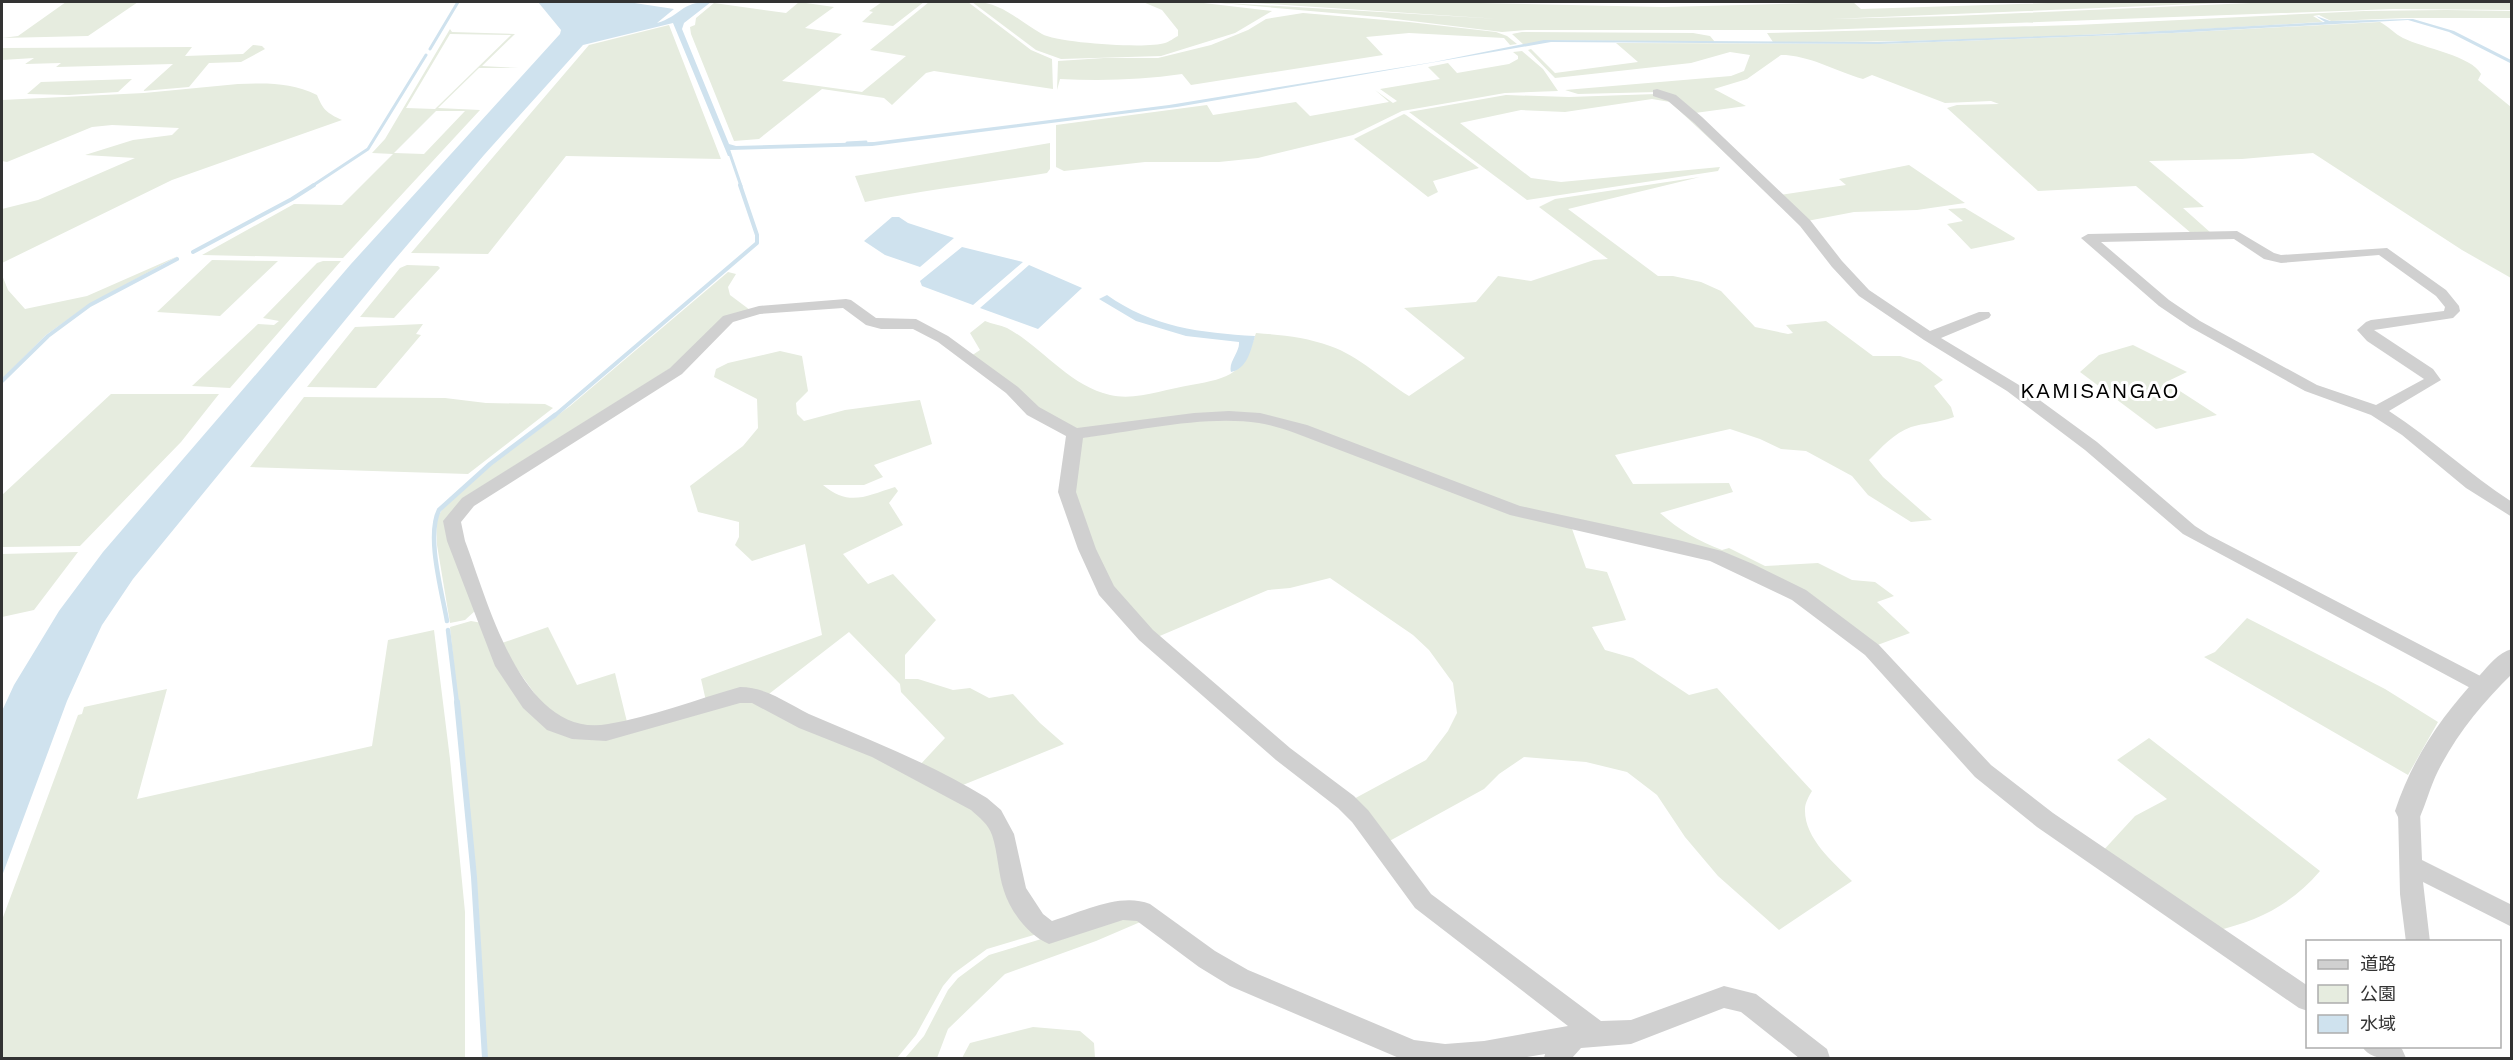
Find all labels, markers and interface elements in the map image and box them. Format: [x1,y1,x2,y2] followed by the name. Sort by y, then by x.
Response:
[2020,378,2180,403] district label: KAMISANGAO
[2306,940,2501,1048] legend
[2360,953,2396,974] text: 道路
[2360,983,2396,1004] text: 公園
[2360,1013,2396,1034] text: 水域

